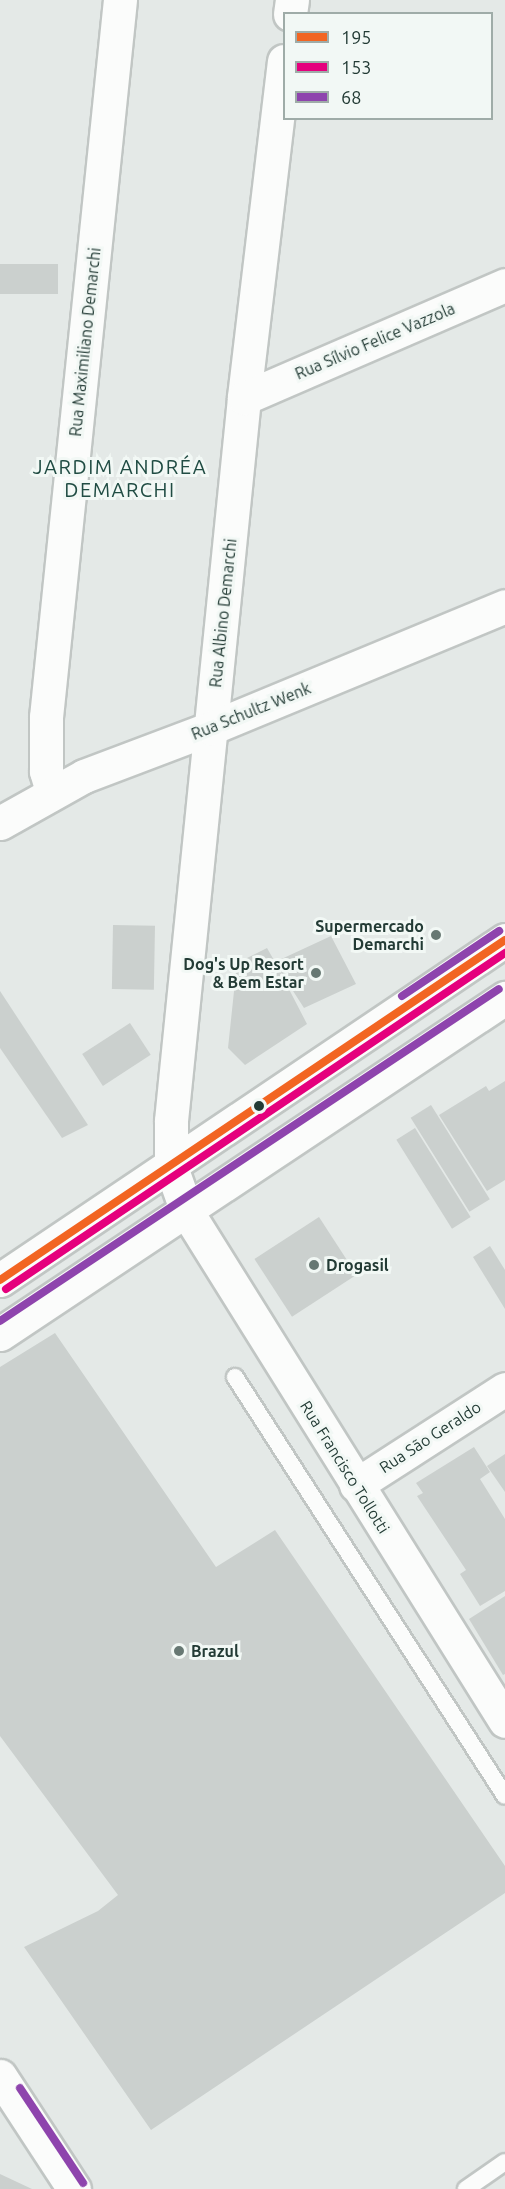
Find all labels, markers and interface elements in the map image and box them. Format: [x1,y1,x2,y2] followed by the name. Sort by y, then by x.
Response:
[283,12,493,120] legend
[341,27,371,47] text: 195
[341,57,371,77] text: 153
[341,87,361,107] text: 68
[66,247,104,437] street label: Rua Maximiliano Demarchi
[292,299,458,383] street label: Rua Sílvio Felice Vazzola
[33,455,207,502] district label: JARDIM ANDRÉA DEMARCHI
[206,538,240,688] street label: Rua Albino Demarchi
[188,678,314,744] street label: Rua Schultz Wenk
[315,916,424,954] place label: Supermercado Demarchi
[429,928,443,942] marker: Supermercado Demarchi
[183,954,304,992] place label: Dog's Up Resort & Bem Estar
[309,966,323,980] marker: Dog's Up Resort & Bem Estar
[253,1100,265,1112] unlabelled marker
[326,1255,389,1275] place label: Drogasil
[307,1258,321,1272] marker: Drogasil
[296,1397,394,1537] street label: Rua Francisco Tollotti
[376,1397,484,1477] street label: Rua São Geraldo
[191,1641,239,1661] place label: Brazul
[172,1644,186,1658] marker: Brazul

